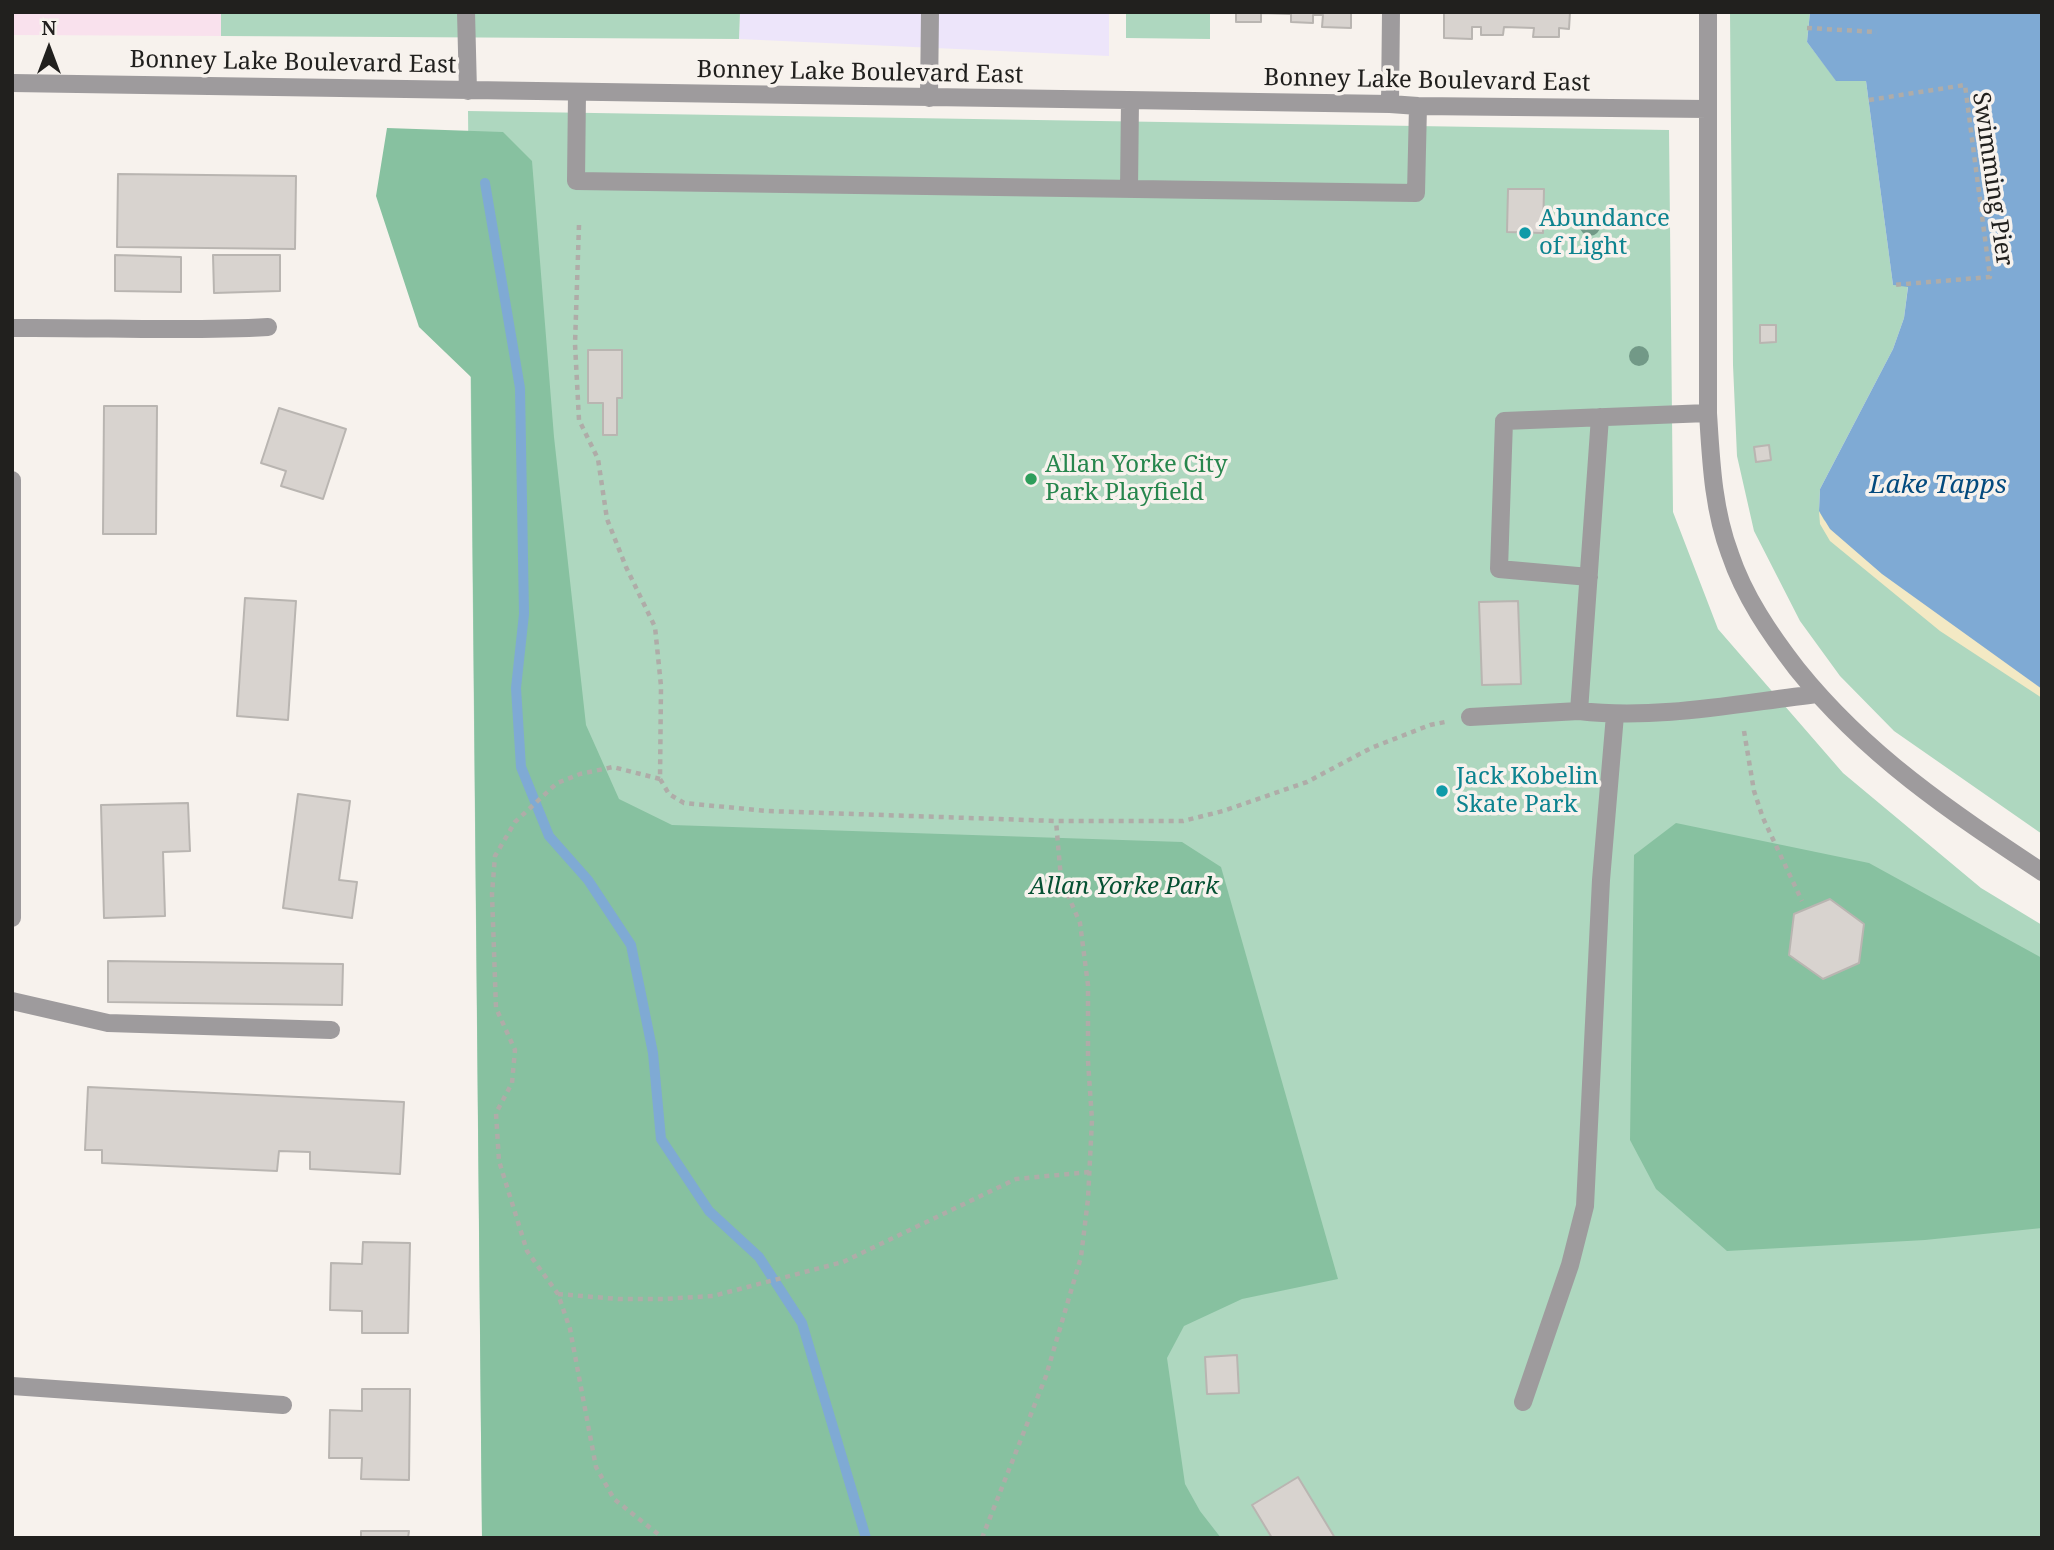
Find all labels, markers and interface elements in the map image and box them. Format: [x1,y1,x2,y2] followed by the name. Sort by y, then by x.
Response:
[14,14,84,84] north arrow
[42,15,56,41] text: N
[129,46,457,80] street label: Bonney Lake Boulevard East
[696,56,1024,90] street label: Bonney Lake Boulevard East
[1263,64,1591,98] street label: Bonney Lake Boulevard East
[1966,90,2018,268] street label: Swimming Pier
[1539,205,1670,261] place label: Abundance of Light
[1517,225,1533,241] marker: Abundance of Light
[1045,451,1228,507] place label: Allan Yorke City Park Playfield
[1869,470,2007,502] water label: Lake Tapps
[1023,471,1039,487] marker: Allan Yorke City Park Playfield
[1456,763,1599,819] place label: Jack Kobelin Skate Park
[1434,783,1450,799] marker: Jack Kobelin Skate Park
[1029,873,1219,901] park label: Allan Yorke Park

